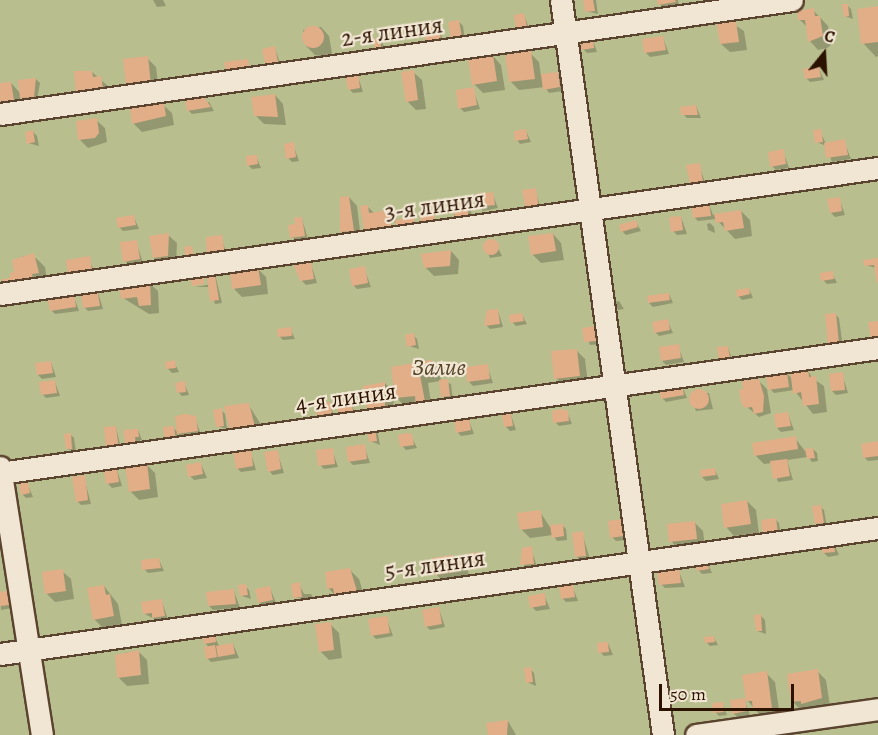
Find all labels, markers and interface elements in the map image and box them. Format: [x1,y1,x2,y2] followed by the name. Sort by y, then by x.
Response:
[339,11,445,53] street label: 2-я линия
[794,24,854,84] north arrow
[821,25,838,49] text: С
[383,185,487,227] street label: 3-я линия
[412,354,466,382] park label: Залив
[294,377,398,419] street label: 4-я линия
[383,544,487,586] street label: 5-я линия
[662,672,797,710] scale bar
[670,682,706,706] text: 50 m

